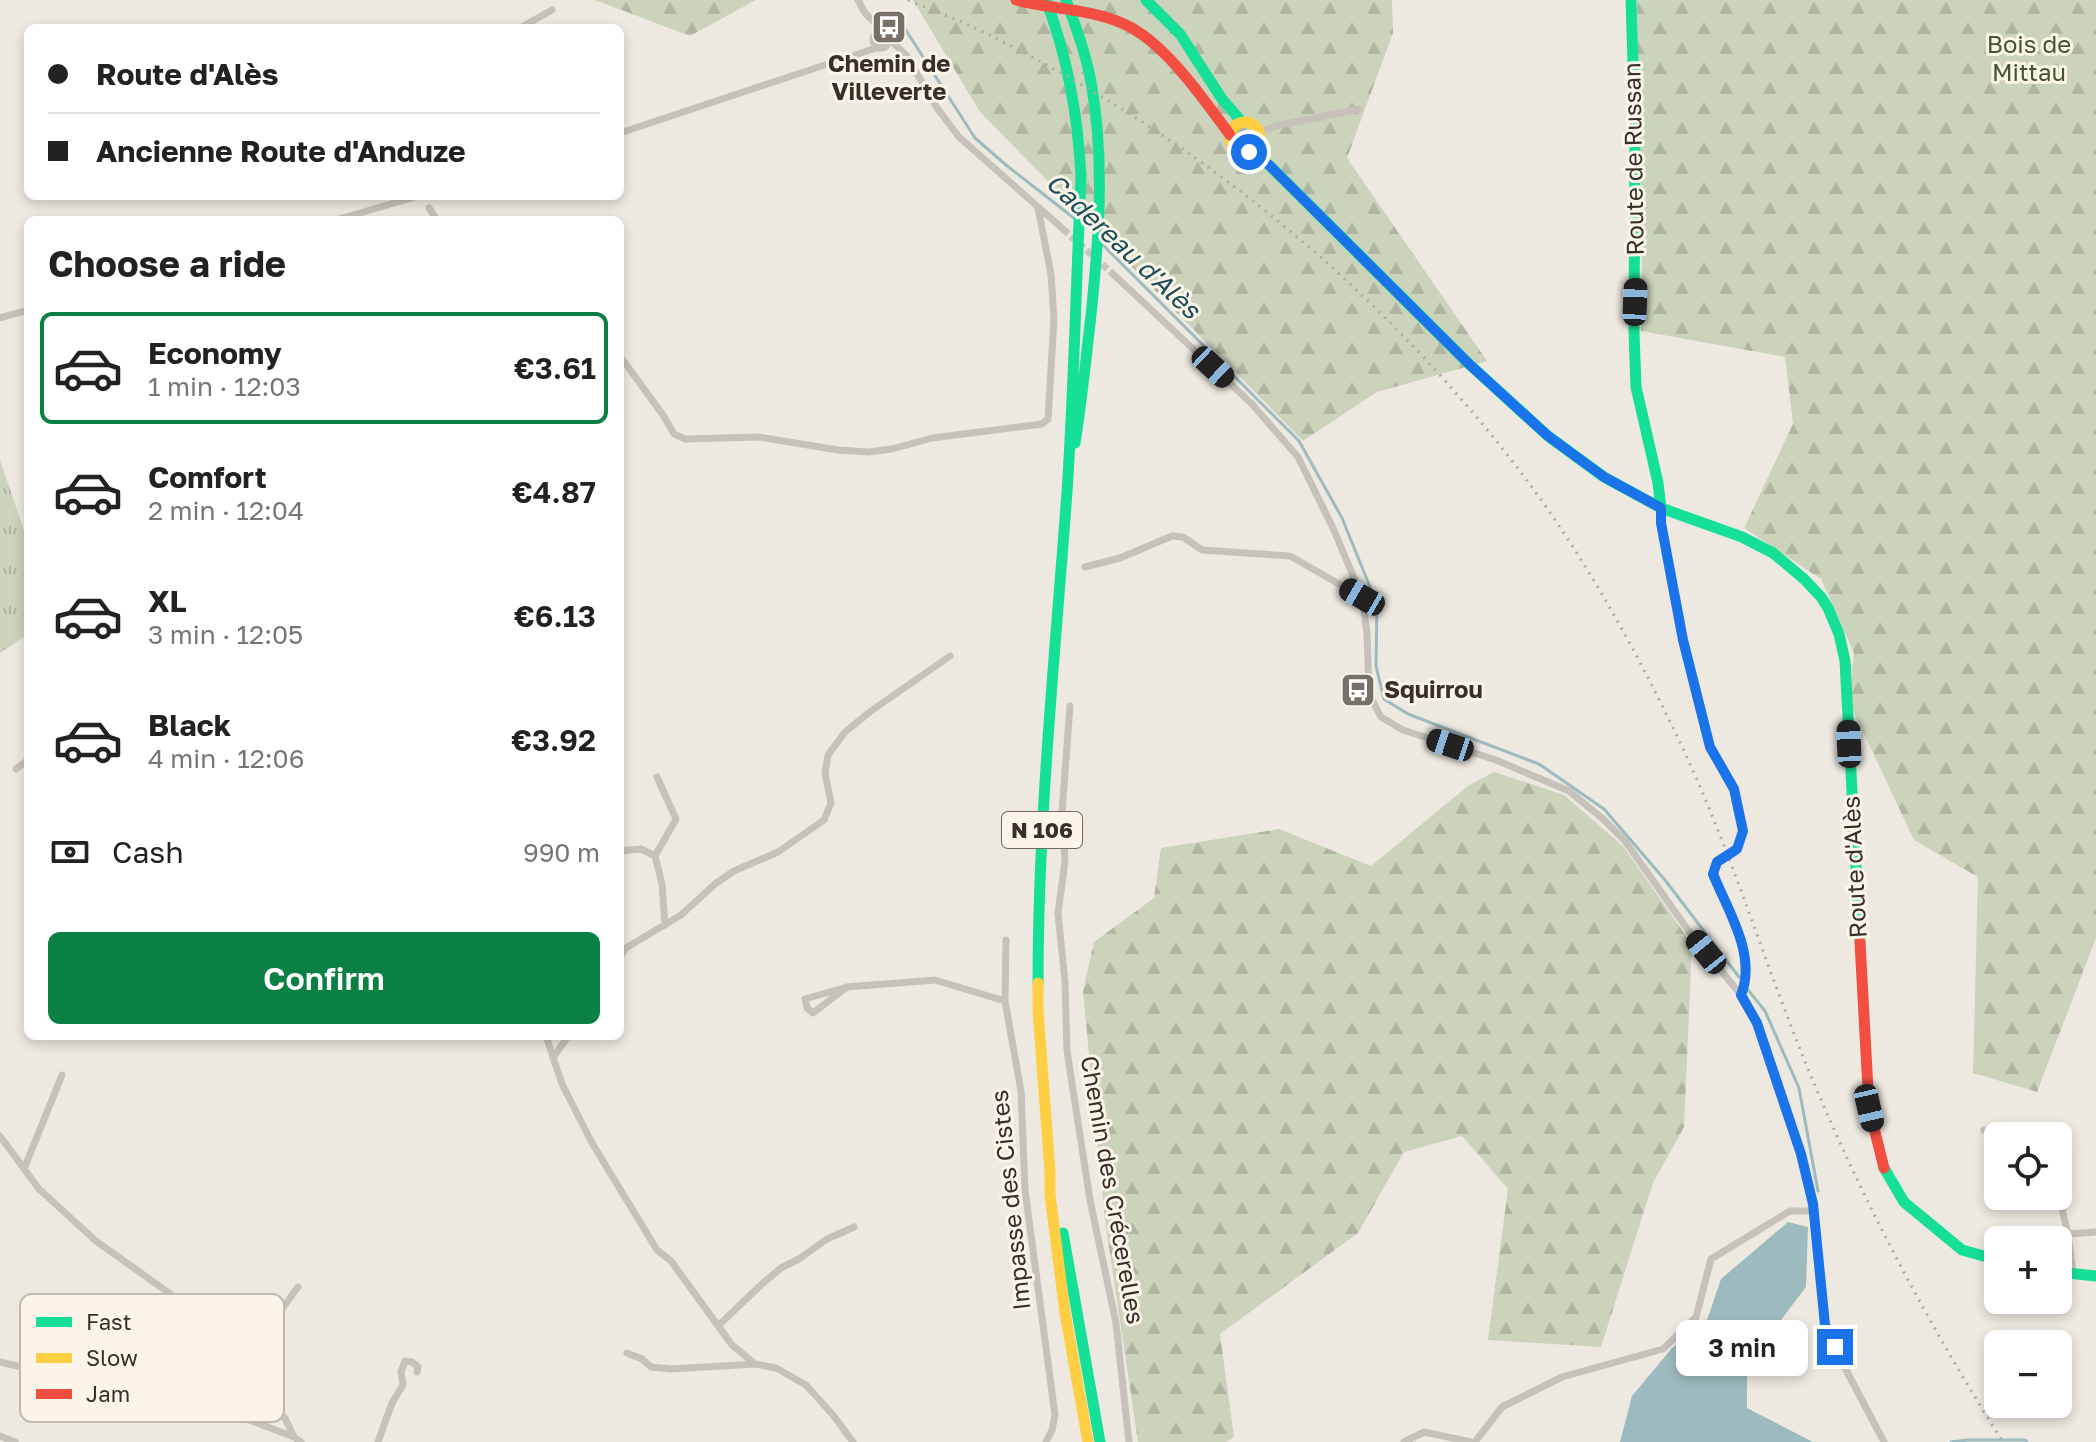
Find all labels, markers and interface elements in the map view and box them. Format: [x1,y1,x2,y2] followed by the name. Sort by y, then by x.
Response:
[870,8,908,46] bus stop icon: Chemin de Villeverte
[1987,29,2071,86] park label: Bois de Mittau
[828,48,950,105] place label: Chemin de Villeverte
[96,56,278,92] text: Route d'Alès
[1616,62,1649,256] street label: Route de Russan
[96,133,466,169] text: Ancienne Route d'Anduze
[1231,134,1267,170] route start
[1040,167,1207,326] water label: Cadereau d'Alès
[48,242,286,285] text: Choose a ride
[1622,278,1648,326] car
[52,332,124,404] icon: car
[148,335,282,371] text: Economy
[1187,342,1239,392] car
[514,350,596,386] text: €3.61
[148,371,301,402] text: 1 min · 12:03
[52,456,124,528] icon: car
[148,459,267,495] text: Comfort
[512,474,596,510] text: €4.87
[148,495,304,526] text: 2 min · 12:04
[1335,575,1389,619] car
[52,580,124,652] icon: car
[148,583,187,619] text: XL
[514,598,596,634] text: €6.13
[148,619,303,650] text: 3 min · 12:05
[1339,671,1377,709] bus stop icon: Squirrou
[1384,674,1483,703] place label: Squirrou
[52,704,124,776] icon: car
[148,707,231,743] text: Black
[1836,720,1862,768] car
[511,722,596,758] text: €3.92
[1423,726,1477,764] car
[148,743,304,774] text: 4 min · 12:06
[1835,795,1872,939] street label: Route d'Alès
[1002,812,1082,848] road number: N 106
[48,830,92,874] icon: cash
[112,834,184,870] text: Cash
[523,837,600,868] text: 990 m
[1682,926,1730,978] car
[48,932,600,1024] button: Confirm
[1076,1053,1151,1326] street label: Chemin des Crécerelles
[1852,1082,1886,1134] car
[984,1088,1036,1312] street label: Impasse des Cistes
[1984,1122,2072,1418] map controls
[1984,1122,2072,1210] button: locate
[1984,1226,2072,1314] button: +
[20,1294,284,1422] legend
[86,1308,132,1335] text: Fast
[1675,1319,1807,1375] callout: 3 min
[1817,1329,1853,1365] route end
[1984,1330,2072,1418] button: −
[1708,1332,1776,1363] text: 3 min
[86,1344,138,1371] text: Slow
[86,1380,130,1407] text: Jam

